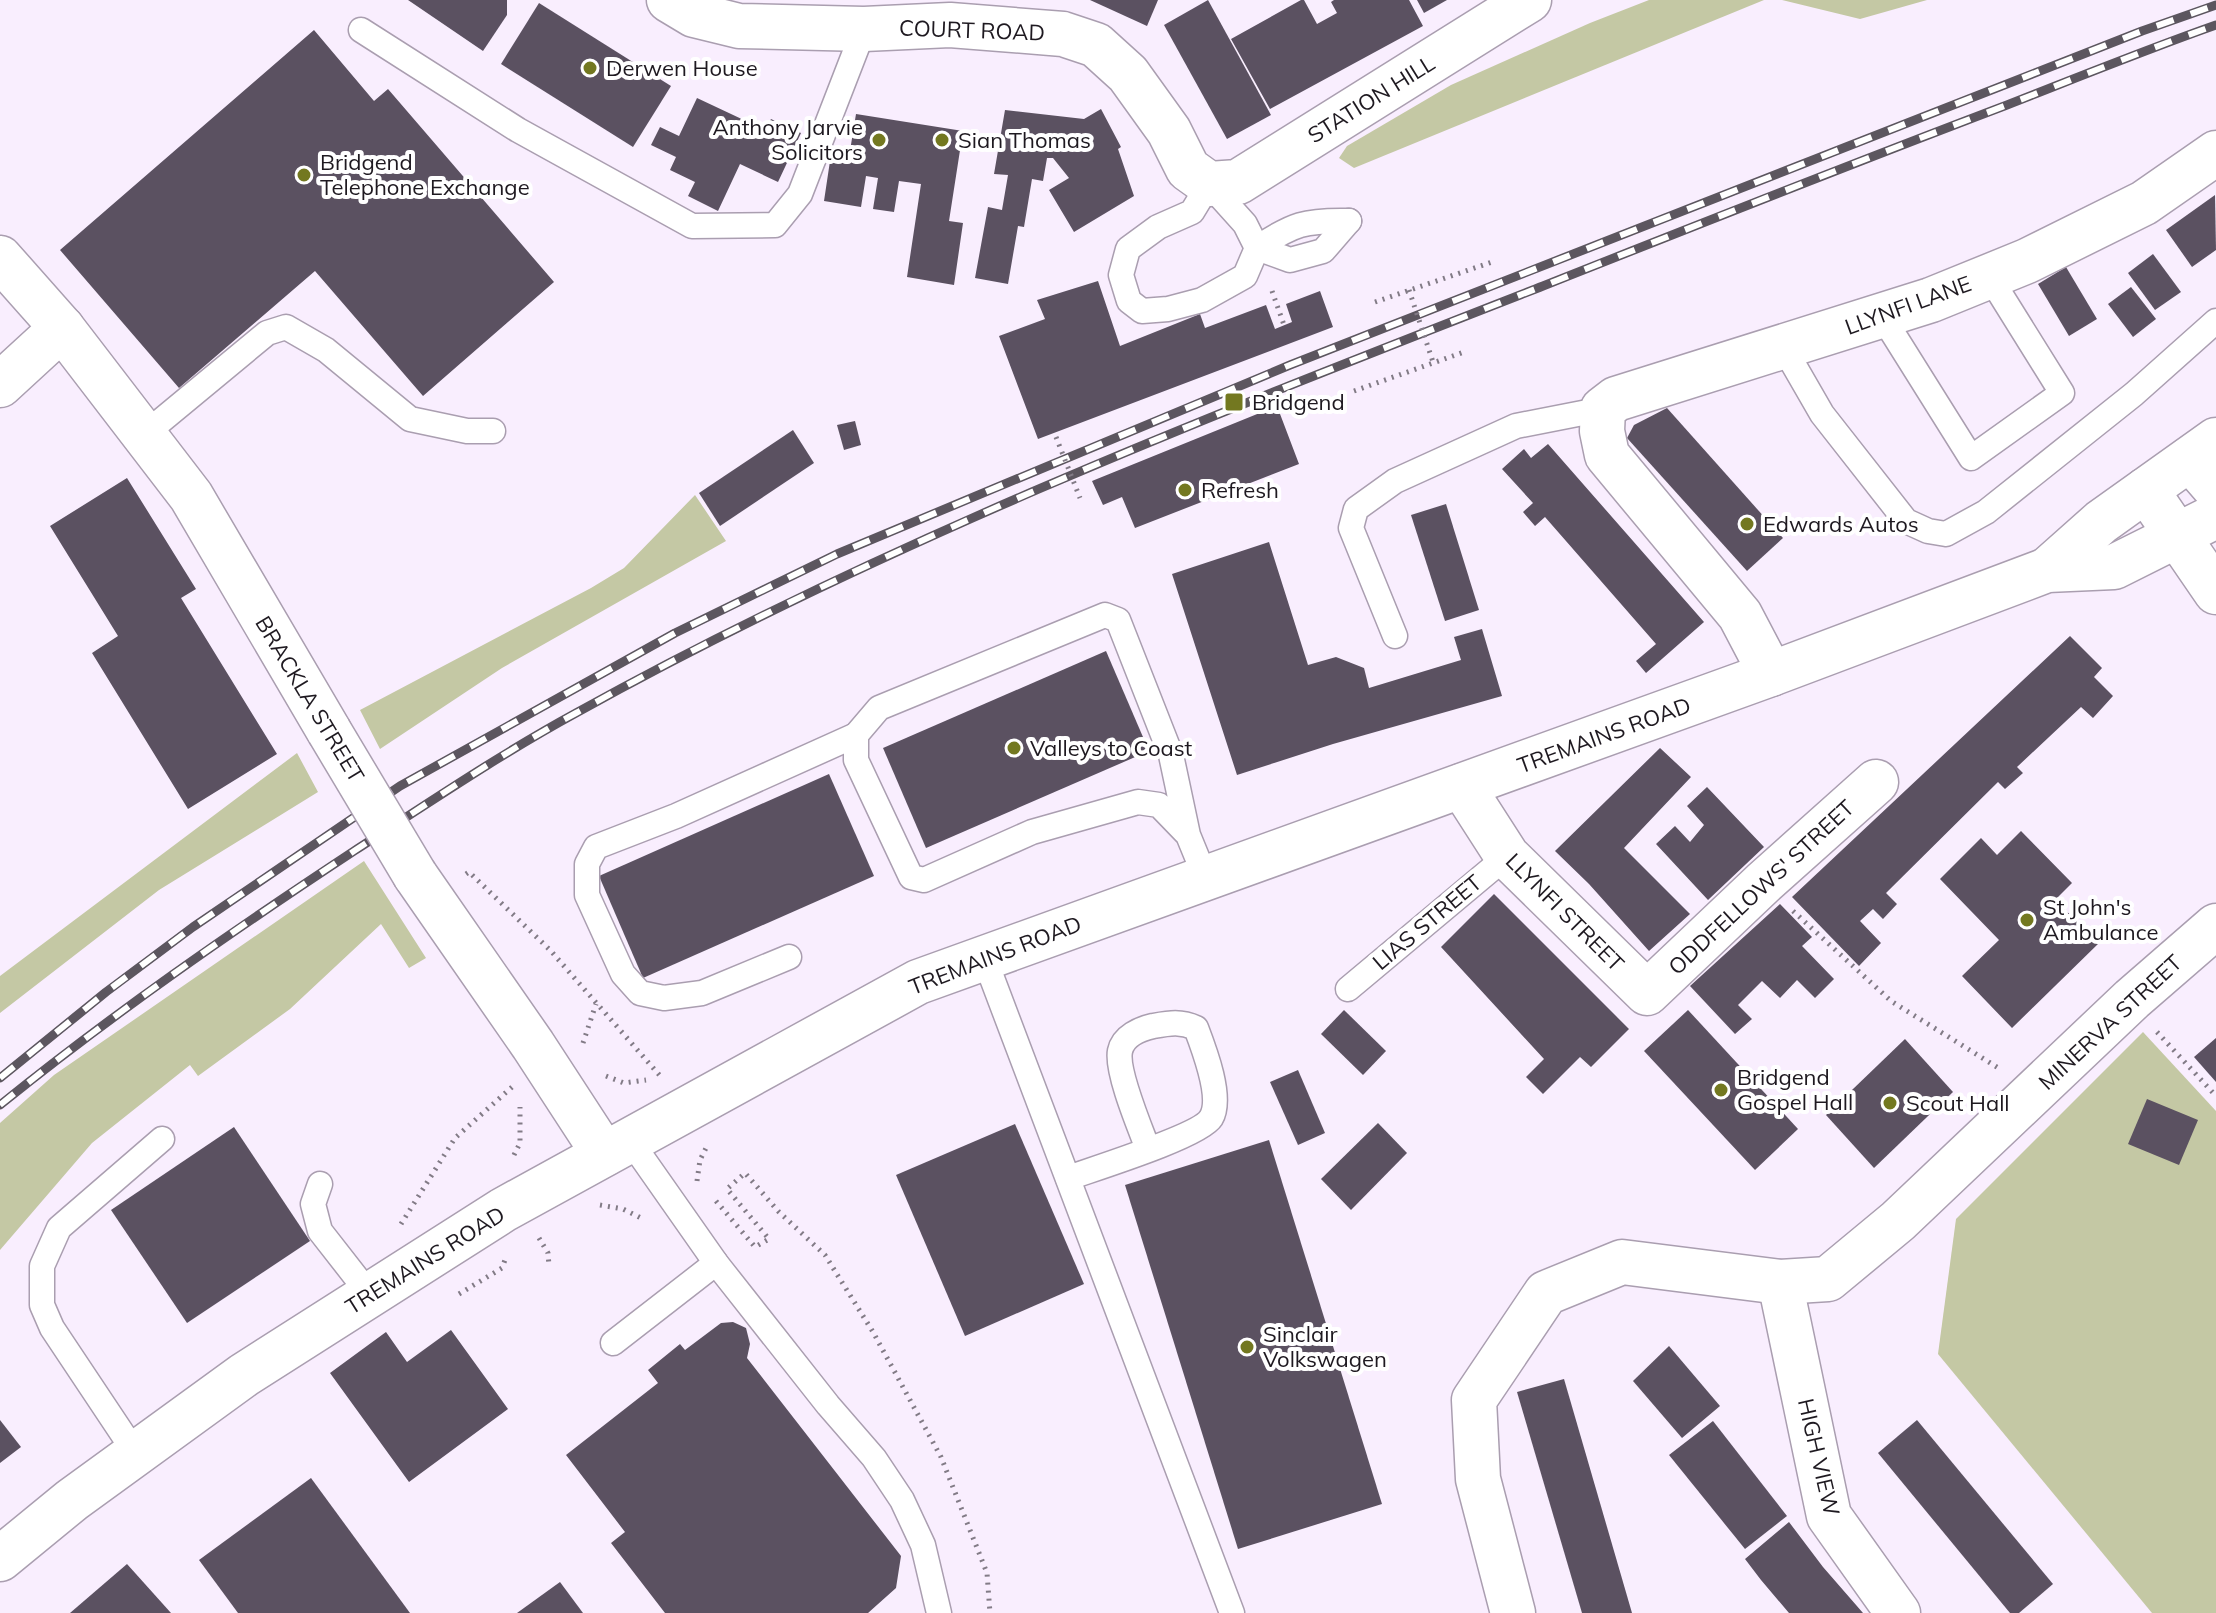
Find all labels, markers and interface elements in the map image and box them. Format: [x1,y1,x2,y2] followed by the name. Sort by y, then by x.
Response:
[899,13,1045,47] street label: COURT ROAD
[1302,49,1440,149] street label: STATION HILL
[606,54,758,82] place label: Derwen House
[581,59,599,77] marker: Derwen House
[713,113,863,166] place label: Anthony Jarvie Solicitors
[958,126,1091,154] place label: Sian Thomas
[870,131,888,149] marker: Anthony Jarvie Solicitors
[933,131,951,149] marker: Sian Thomas
[320,148,530,201] place label: Bridgend Telephone Exchange
[295,166,313,184] marker: Bridgend Telephone Exchange
[1841,269,1975,341] street label: LLYNFI LANE
[1252,388,1345,416] place label: Bridgend
[1223,391,1245,413] marker: Bridgend
[1201,476,1279,504] place label: Refresh
[1176,481,1194,499] marker: Refresh
[1763,510,1919,538] place label: Edwards Autos
[1738,515,1756,533] marker: Edwards Autos
[249,611,371,787] street label: BRACKLA STREET
[1513,691,1695,779] street label: TREMAINS ROAD
[1030,734,1192,762] place label: Valleys to Coast
[1005,739,1023,757] marker: Valleys to Coast
[1662,793,1860,981] street label: ODDFELLOWS' STREET
[1500,847,1630,977] street label: LLYNFI STREET
[1367,868,1487,976] street label: LIAS STREET
[2043,893,2158,946] place label: St John's Ambulance
[905,909,1085,1001] street label: TREMAINS ROAD
[2018,911,2036,929] marker: St John's Ambulance
[2033,948,2187,1096] street label: MINERVA STREET
[1737,1063,1853,1116] place label: Bridgend Gospel Hall
[1712,1081,1730,1099] marker: Bridgend Gospel Hall
[1906,1089,2010,1117] place label: Scout Hall
[1881,1094,1899,1112] marker: Scout Hall
[340,1200,510,1320] street label: TREMAINS ROAD
[1263,1320,1387,1373] place label: Sinclair Volkswagen
[1238,1338,1256,1356] marker: Sinclair Volkswagen
[1792,1396,1846,1518] street label: HIGH VIEW

